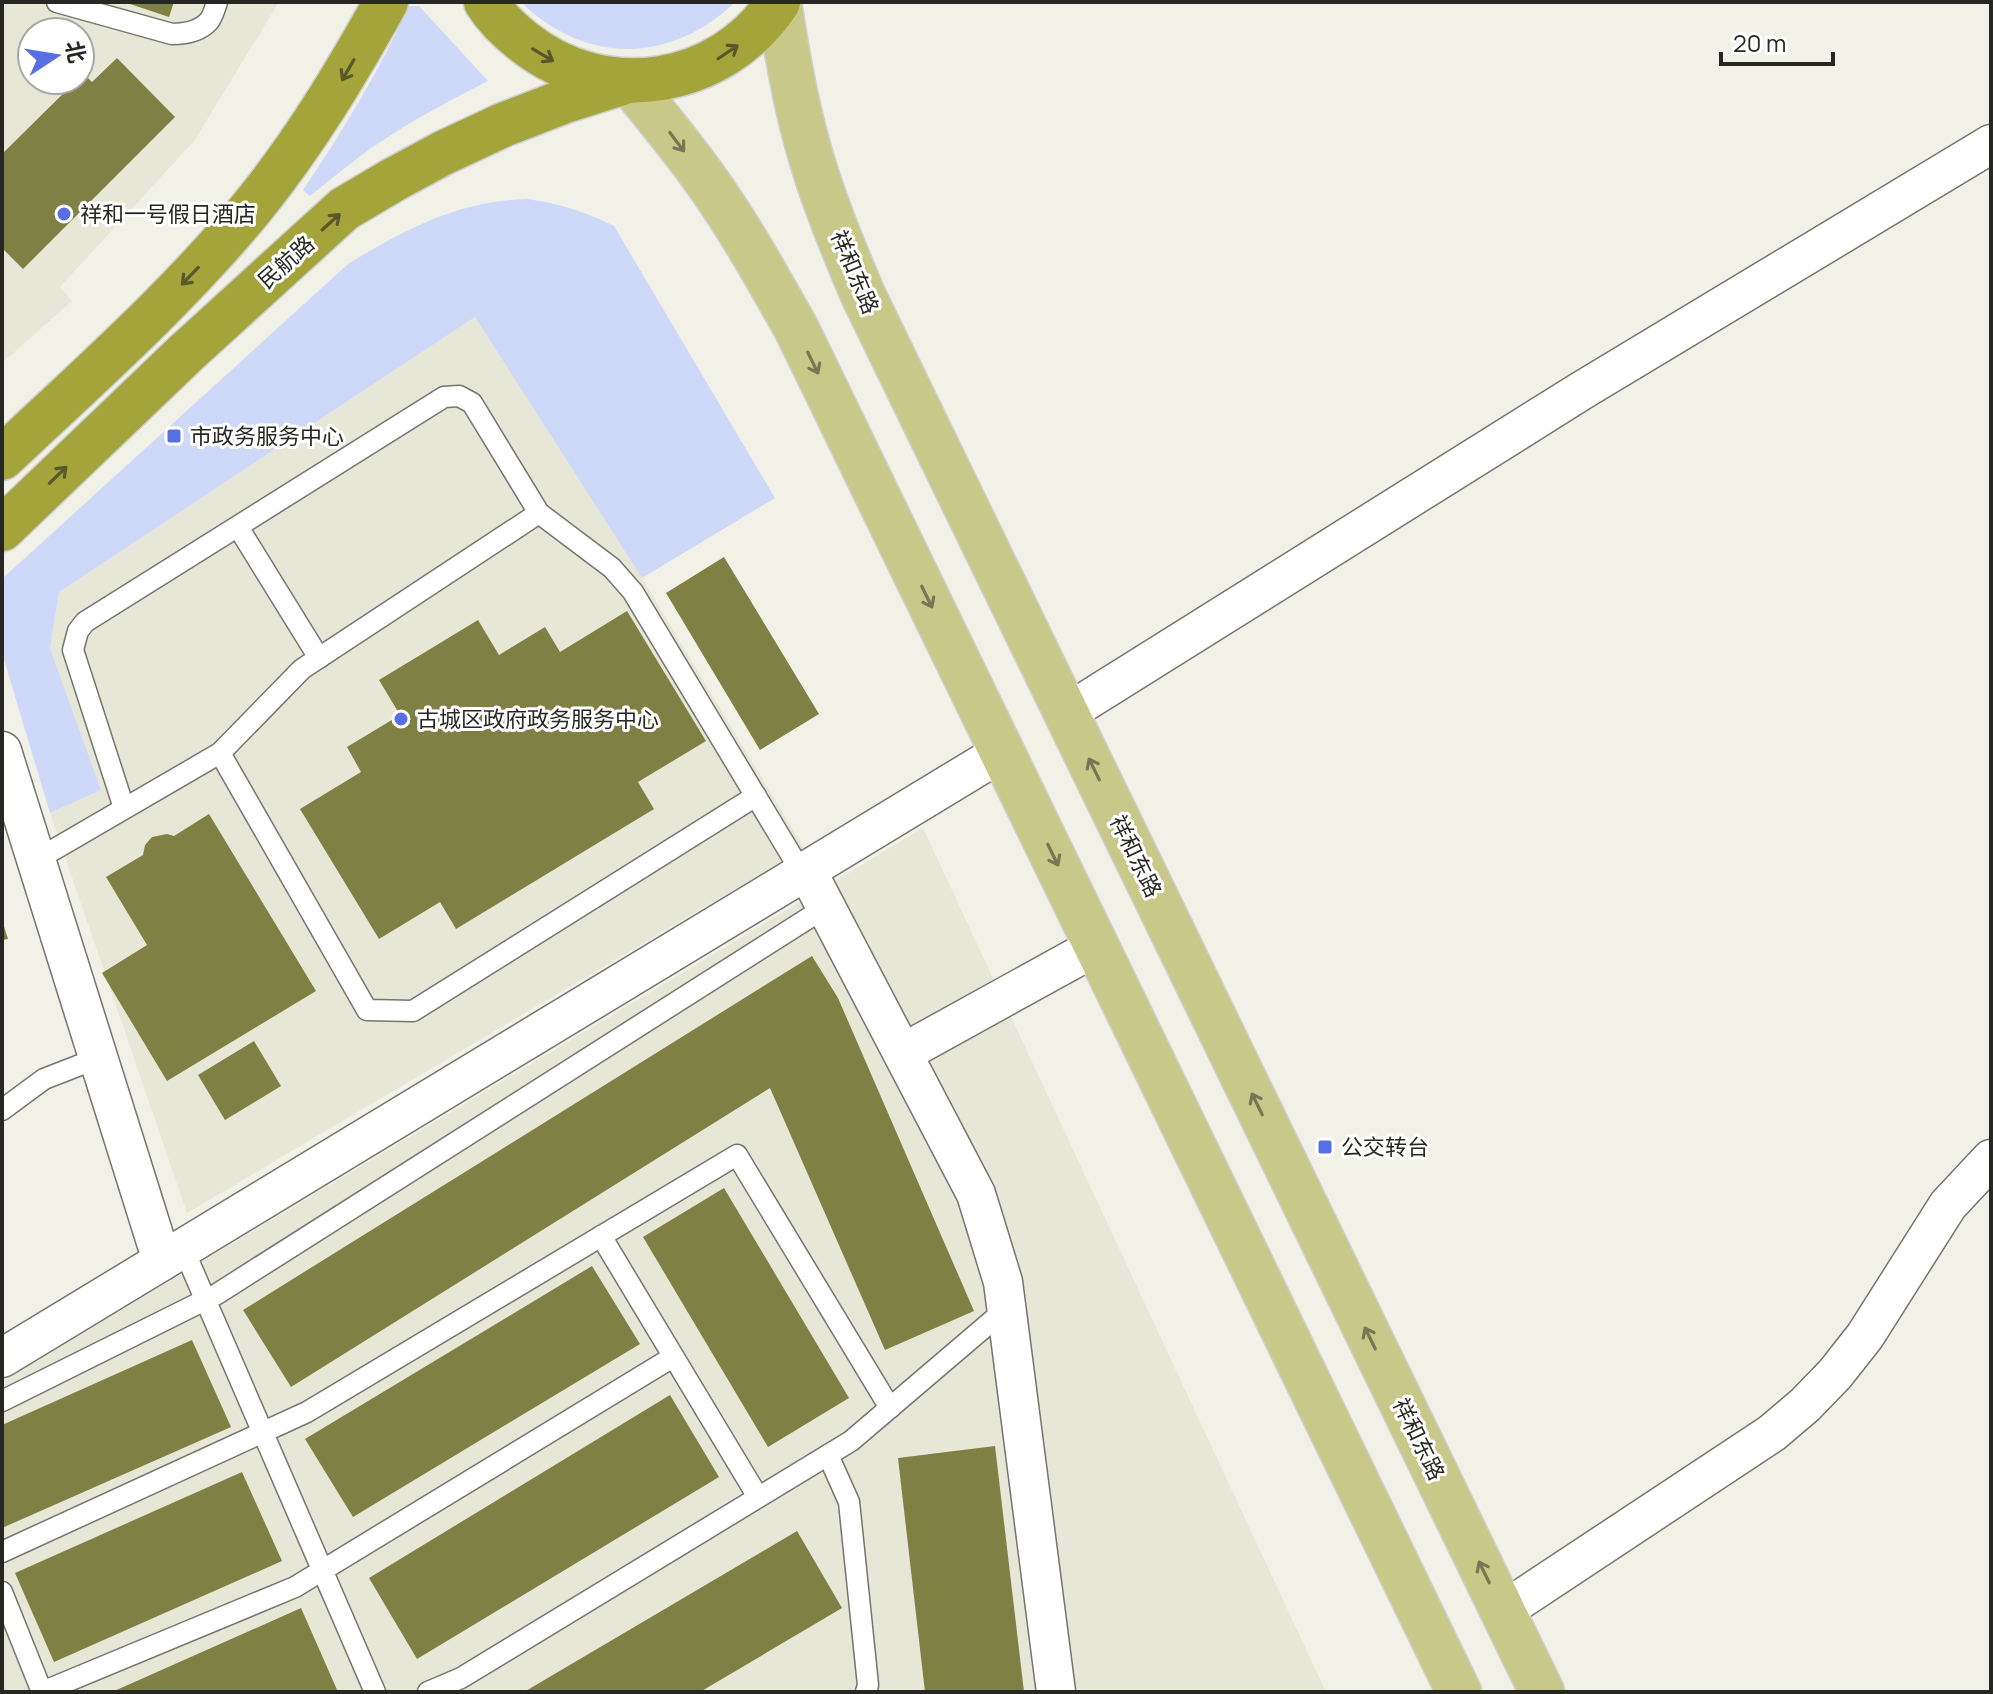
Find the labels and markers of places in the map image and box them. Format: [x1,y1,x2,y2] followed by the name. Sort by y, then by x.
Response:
[80,199,256,229] place label: 祥和一号假日酒店
[55,205,73,223] marker: 祥和一号假日酒店
[190,421,344,451] place label: 市政务服务中心
[165,427,183,445] marker: 市政务服务中心
[417,704,659,734] place label: 古城区政府政务服务中心
[392,710,410,728] marker: 古城区政府政务服务中心
[1341,1132,1429,1162] place label: 公交转台
[1316,1138,1334,1156] marker: 公交转台

